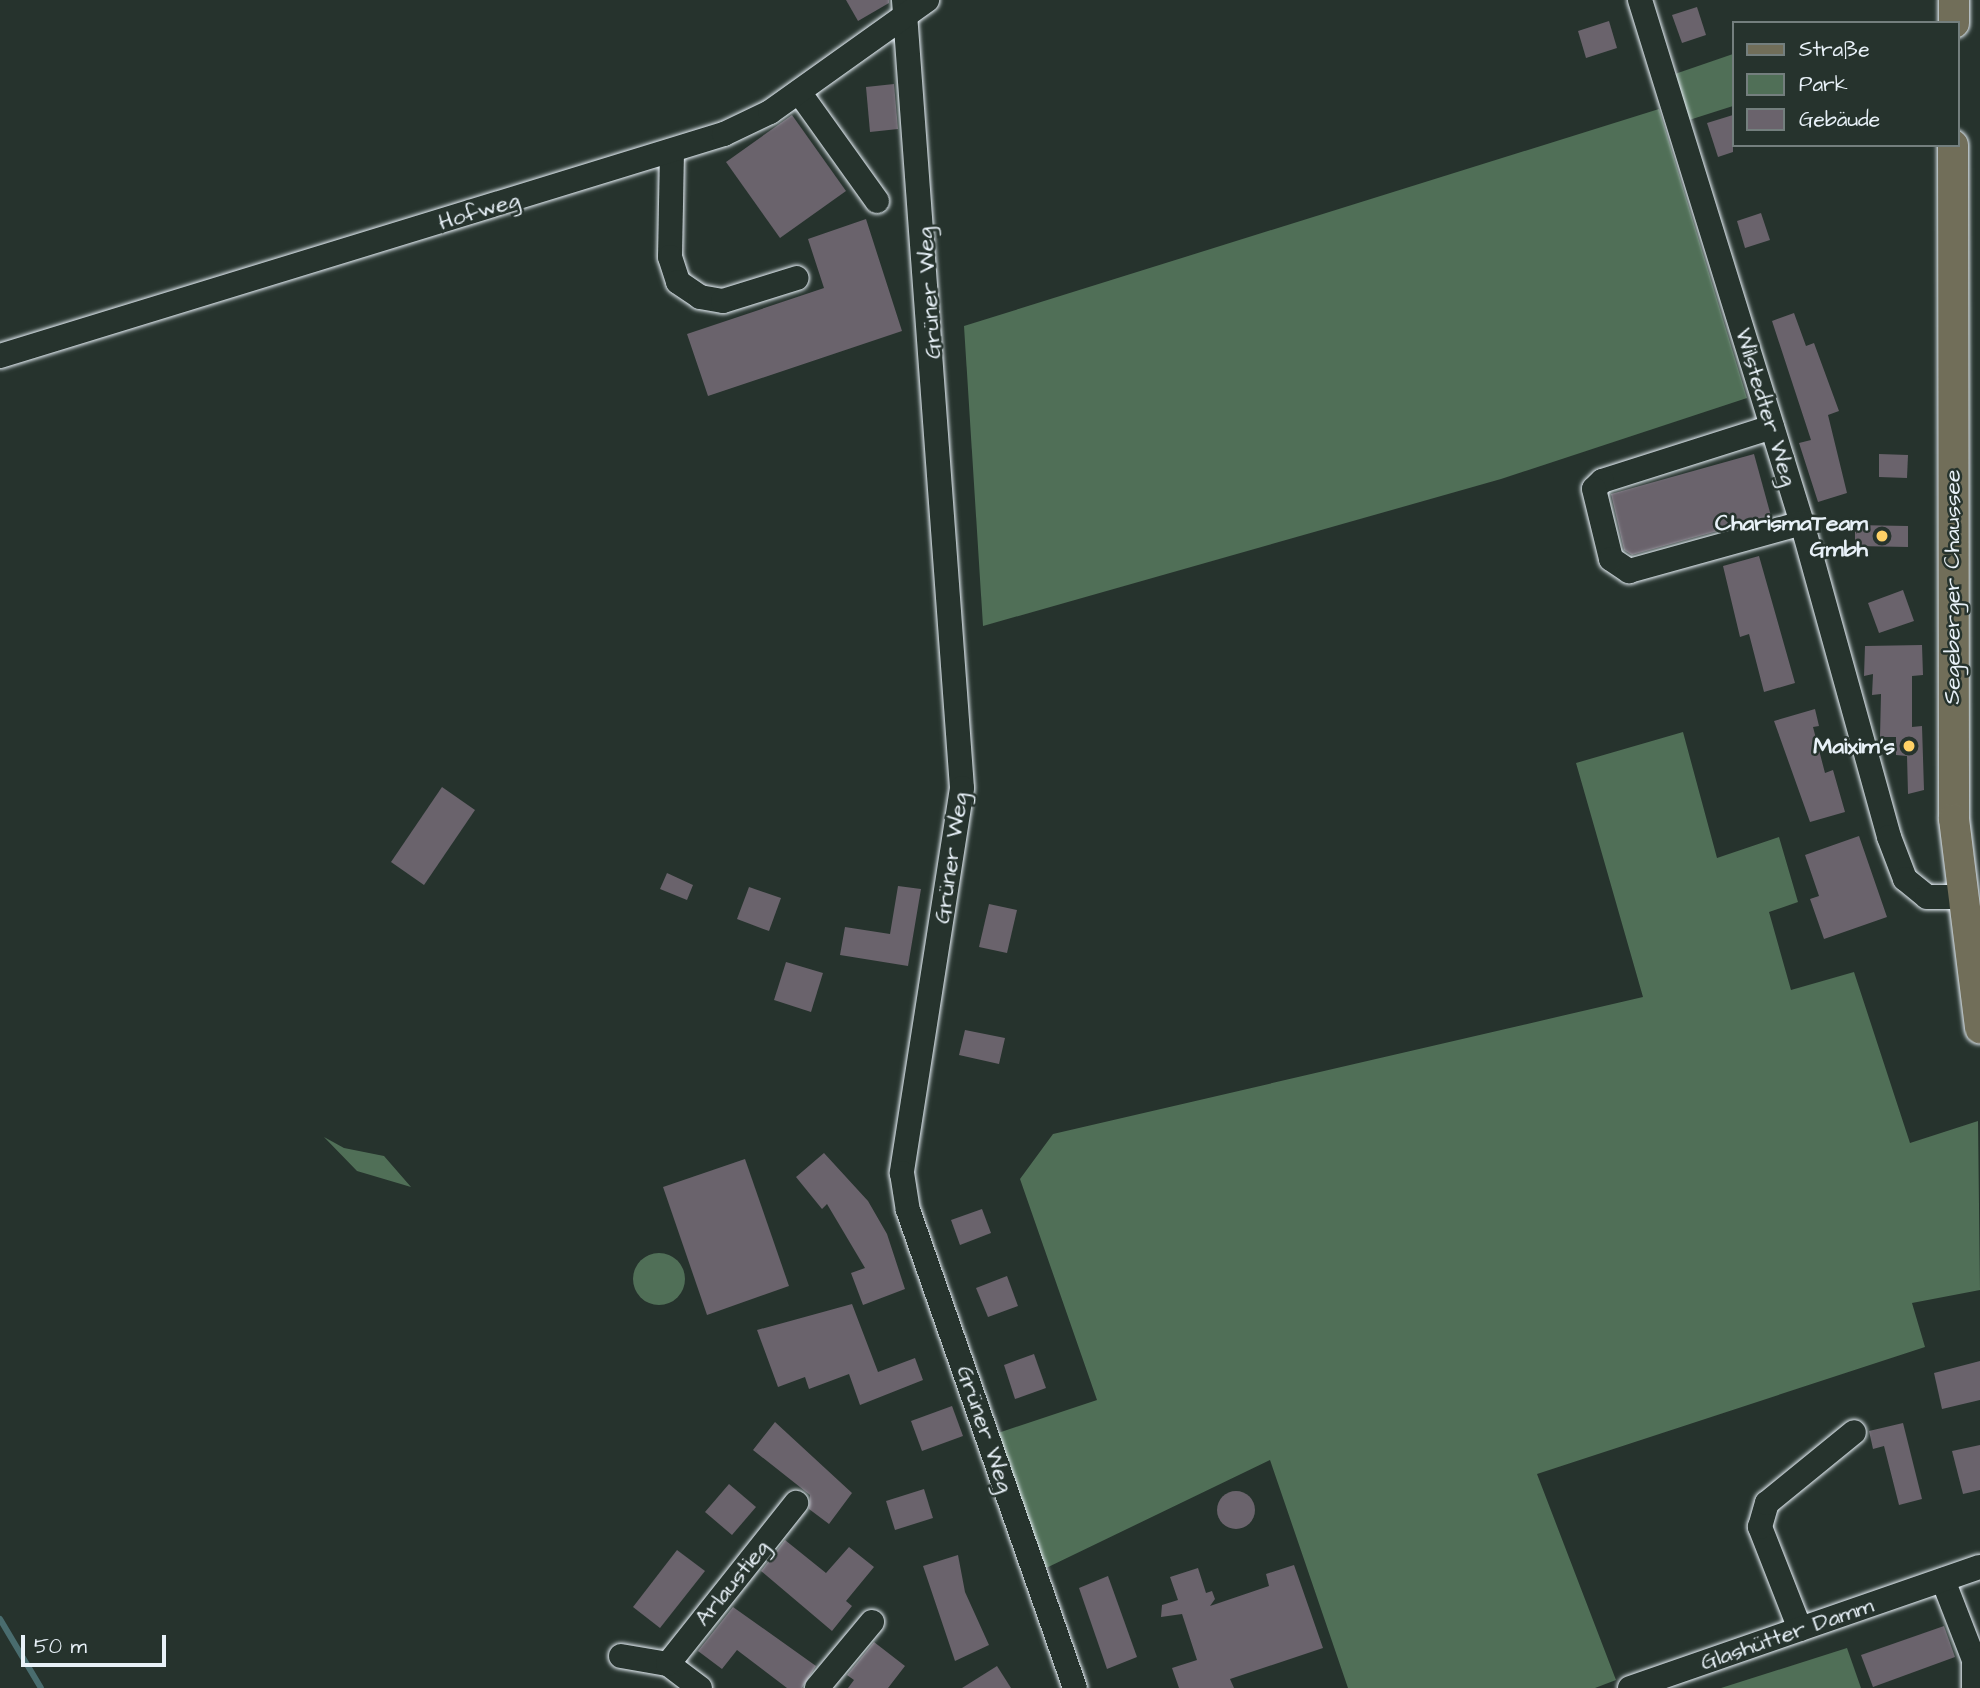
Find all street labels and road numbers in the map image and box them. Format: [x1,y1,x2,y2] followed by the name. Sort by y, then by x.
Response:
[435,186,523,236] street label: Hofweg
[911,226,947,360] street label: Grüner Weg
[1729,325,1803,489] street label: Wilstedter Weg
[1938,470,1966,704] street label: Segeberger Chaussee
[928,791,974,925] street label: Grüner Weg
[950,1362,1020,1496] street label: Grüner Weg
[689,1534,775,1632] street label: Arlaustieg
[1697,1591,1877,1677] street label: Glashütter Damm

